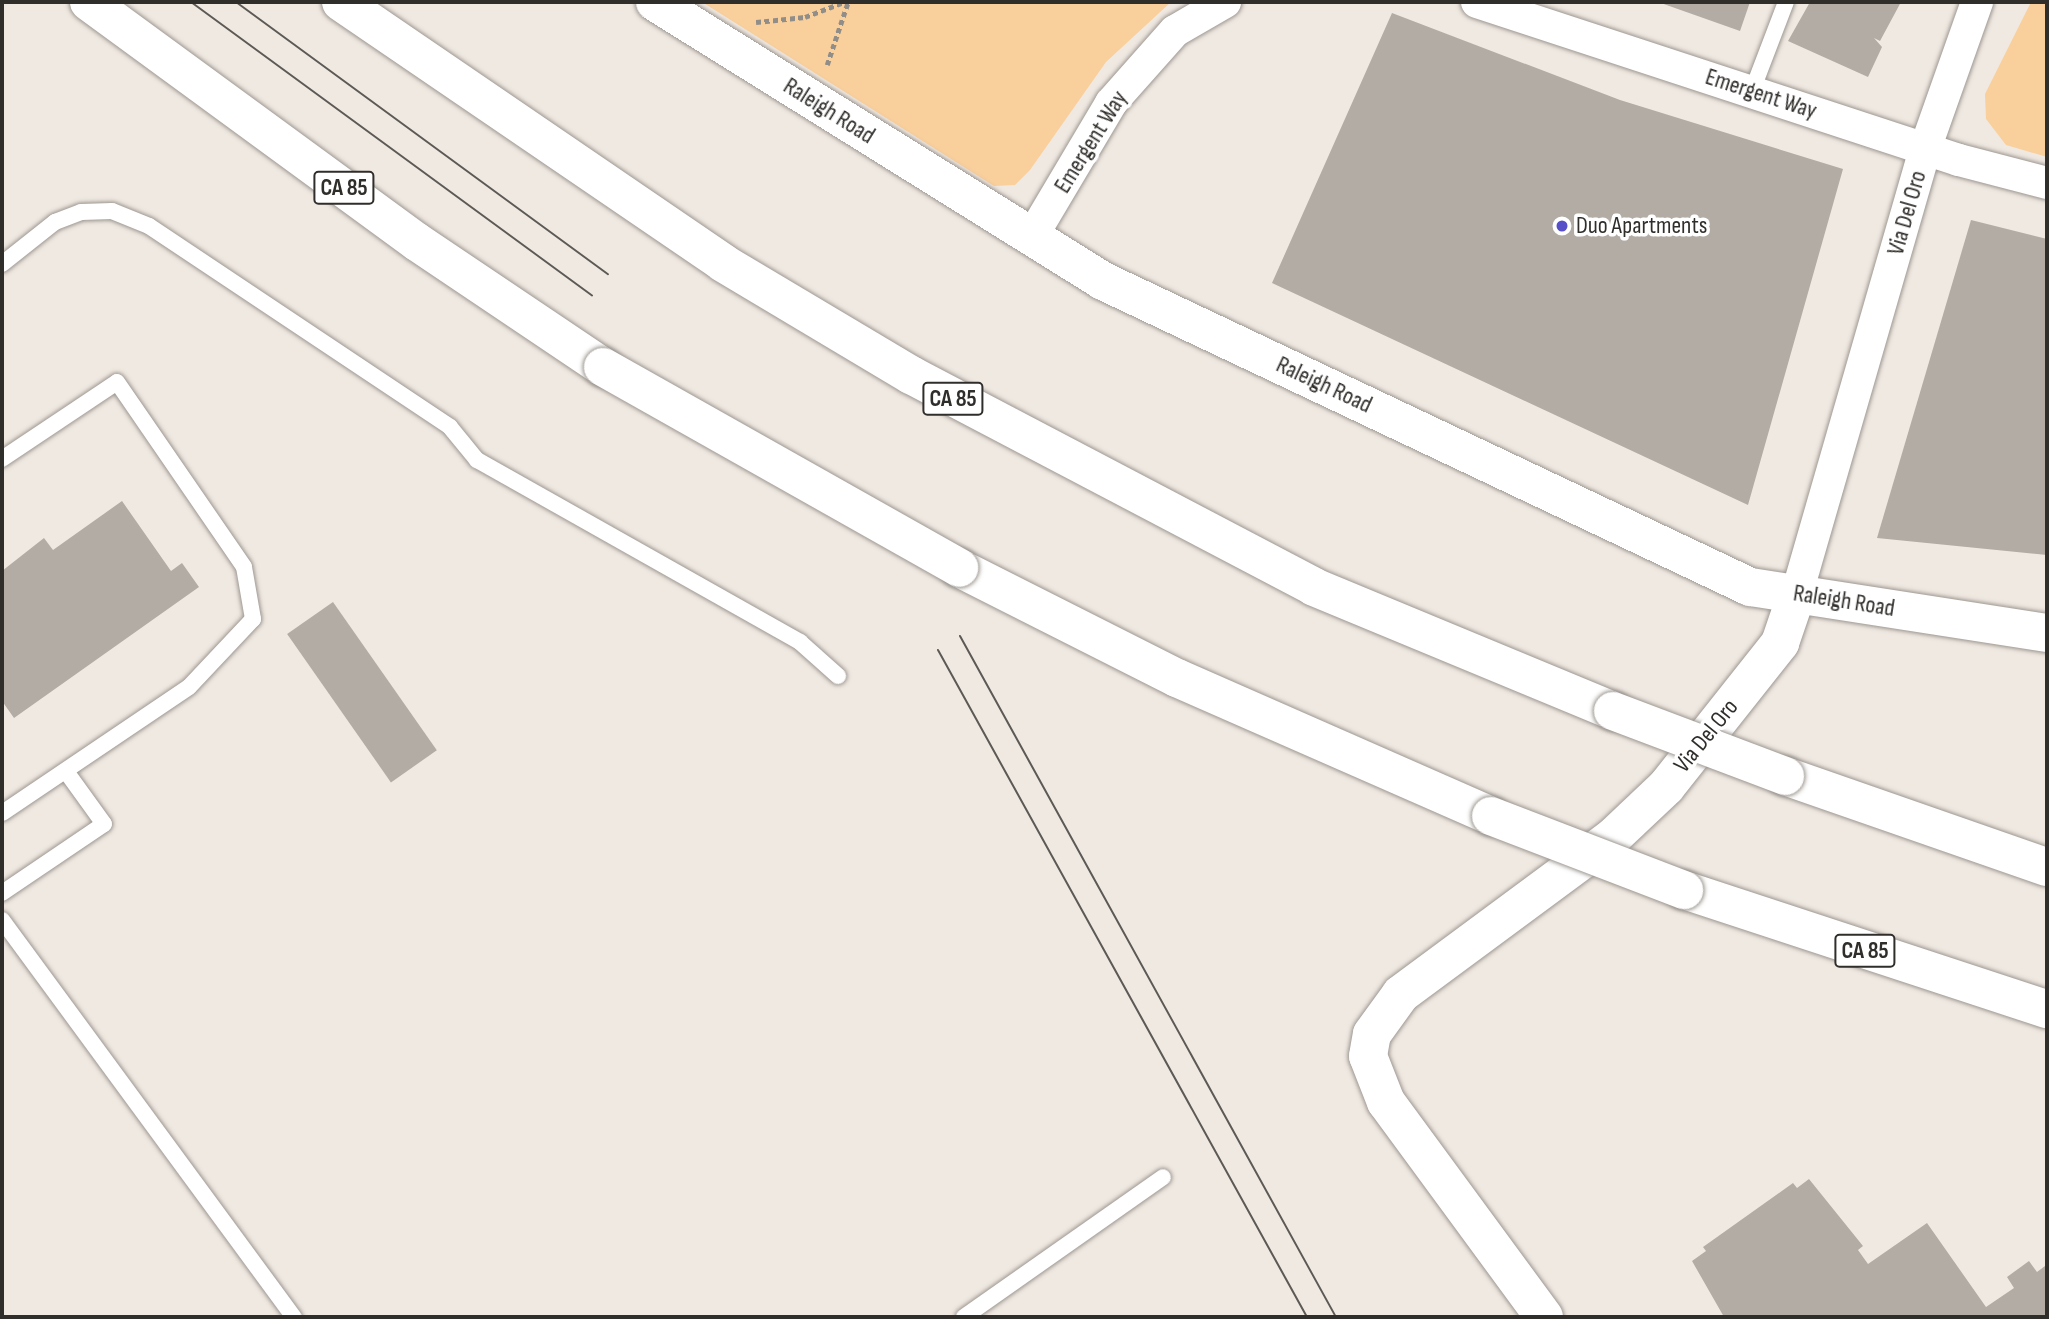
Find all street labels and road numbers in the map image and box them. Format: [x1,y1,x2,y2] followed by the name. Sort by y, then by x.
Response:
[1702,63,1820,125] street label: Emergent Way
[778,72,880,150] street label: Raleigh Road
[1048,86,1134,198] street label: Emergent Way
[312,168,376,208] road number: CA 85
[1881,168,1933,258] street label: Via Del Oro
[1272,350,1376,420] street label: Raleigh Road
[922,380,984,418] road number: CA 85
[1791,579,1897,623] street label: Raleigh Road
[1668,693,1744,779] street label: Via Del Oro
[1834,932,1896,970] road number: CA 85

